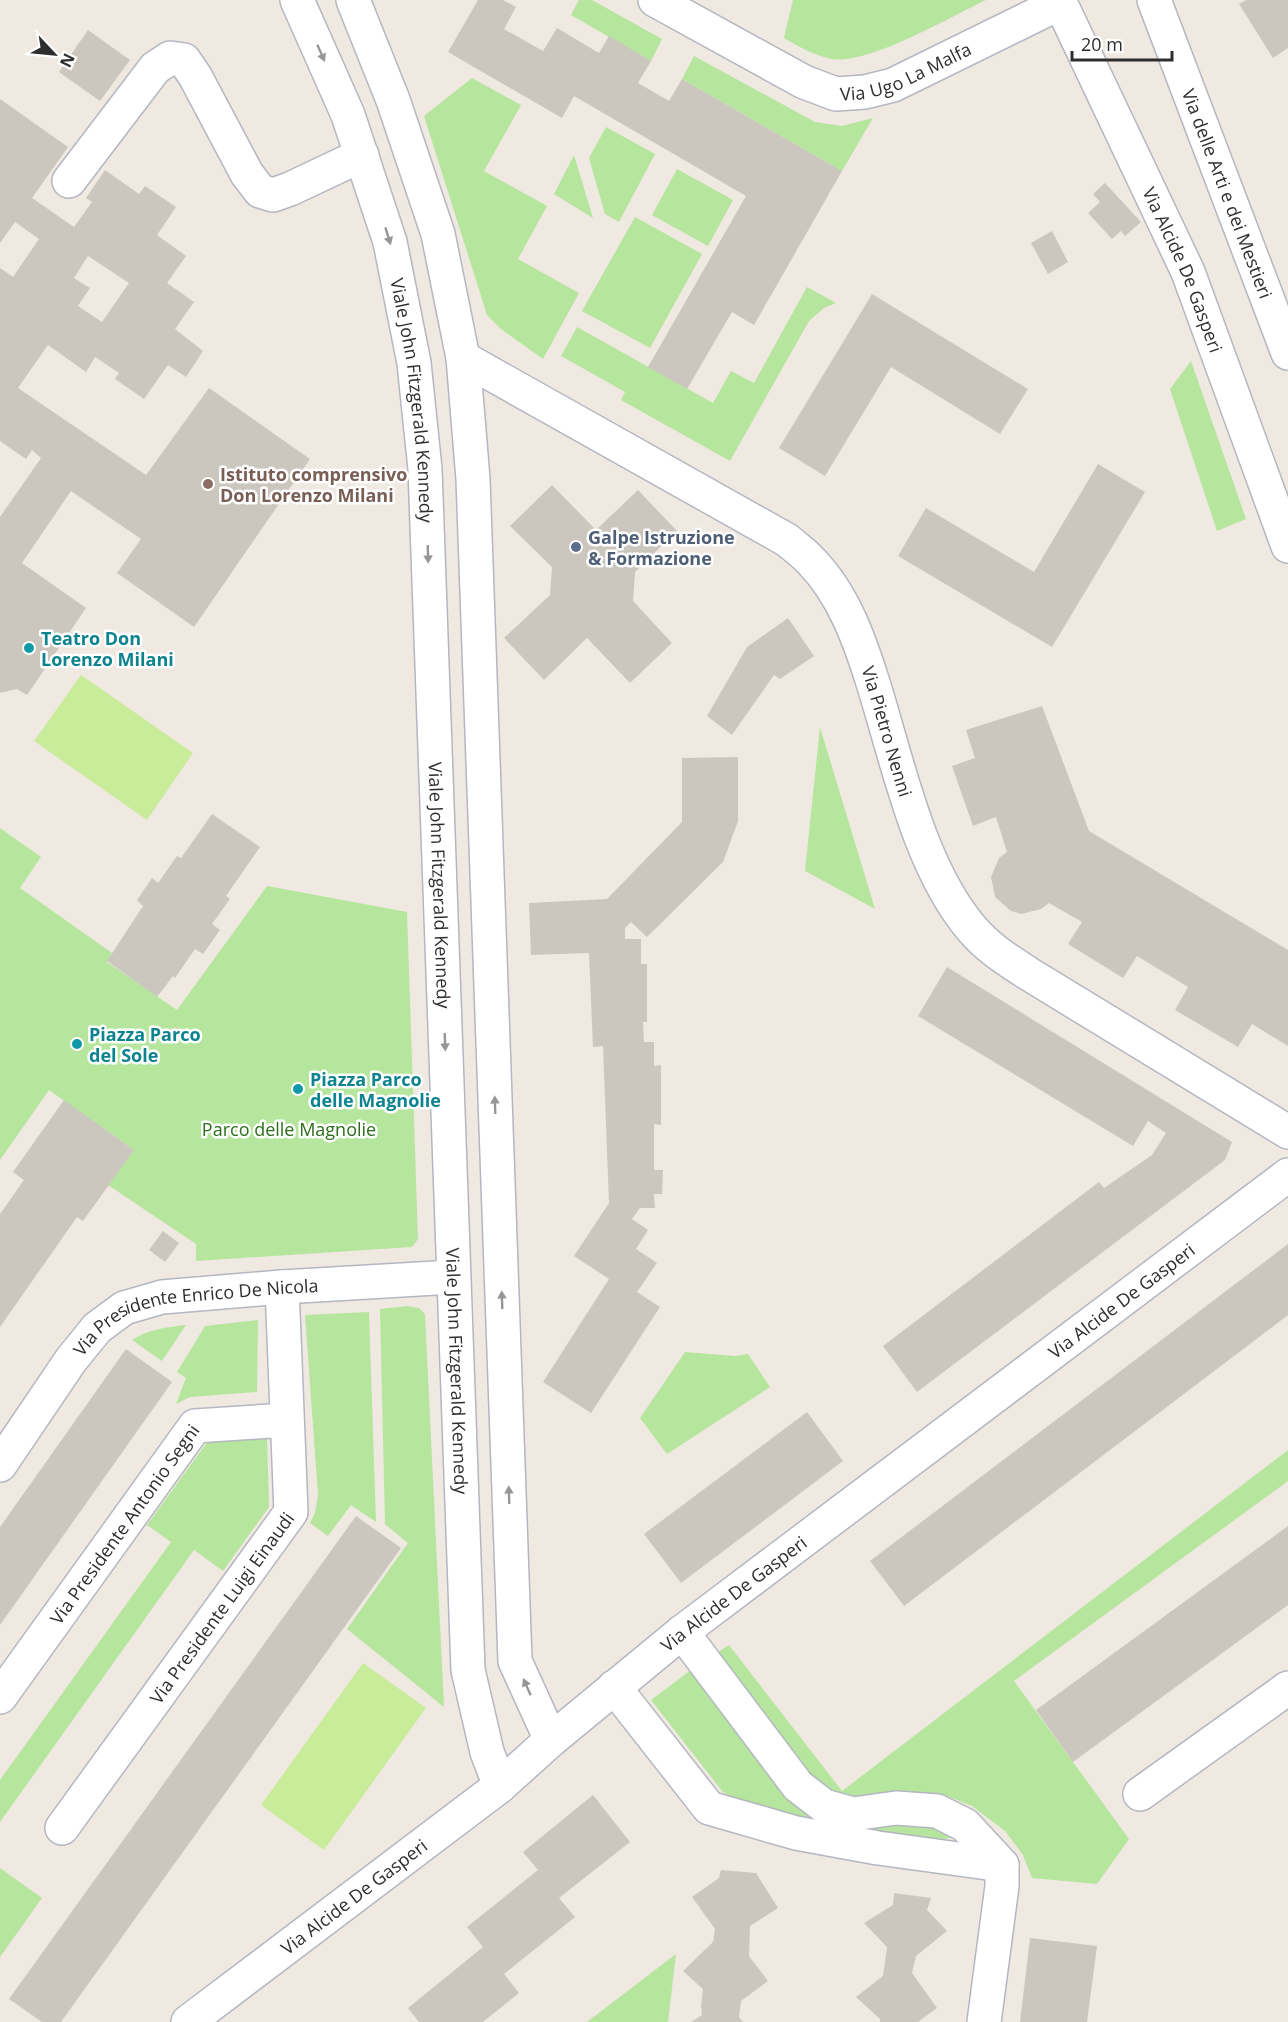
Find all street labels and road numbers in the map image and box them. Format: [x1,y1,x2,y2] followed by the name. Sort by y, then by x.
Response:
[839,37,975,106] street label: Via Ugo La Malfa
[1177,85,1278,302] street label: Via delle Arti e dei Mestieri
[1137,183,1228,356] street label: Via Alcide De Gasperi
[385,276,439,524] street label: Viale John Fitzgerald Kennedy
[856,663,918,800] street label: Via Pietro Nenni
[423,762,456,1010] street label: Viale John Fitzgerald Kennedy
[1043,1238,1199,1364] street label: Via Alcide De Gasperi
[441,1247,474,1496] street label: Viale John Fitzgerald Kennedy
[68,1273,319,1360] street label: Via Presidente Enrico De Nicola
[44,1419,205,1629] street label: Via Presidente Antonio Segni
[144,1507,299,1708] street label: Via Presidente Luigi Einaudi
[656,1530,811,1657] street label: Via Alcide De Gasperi
[276,1833,432,1960] street label: Via Alcide De Gasperi

